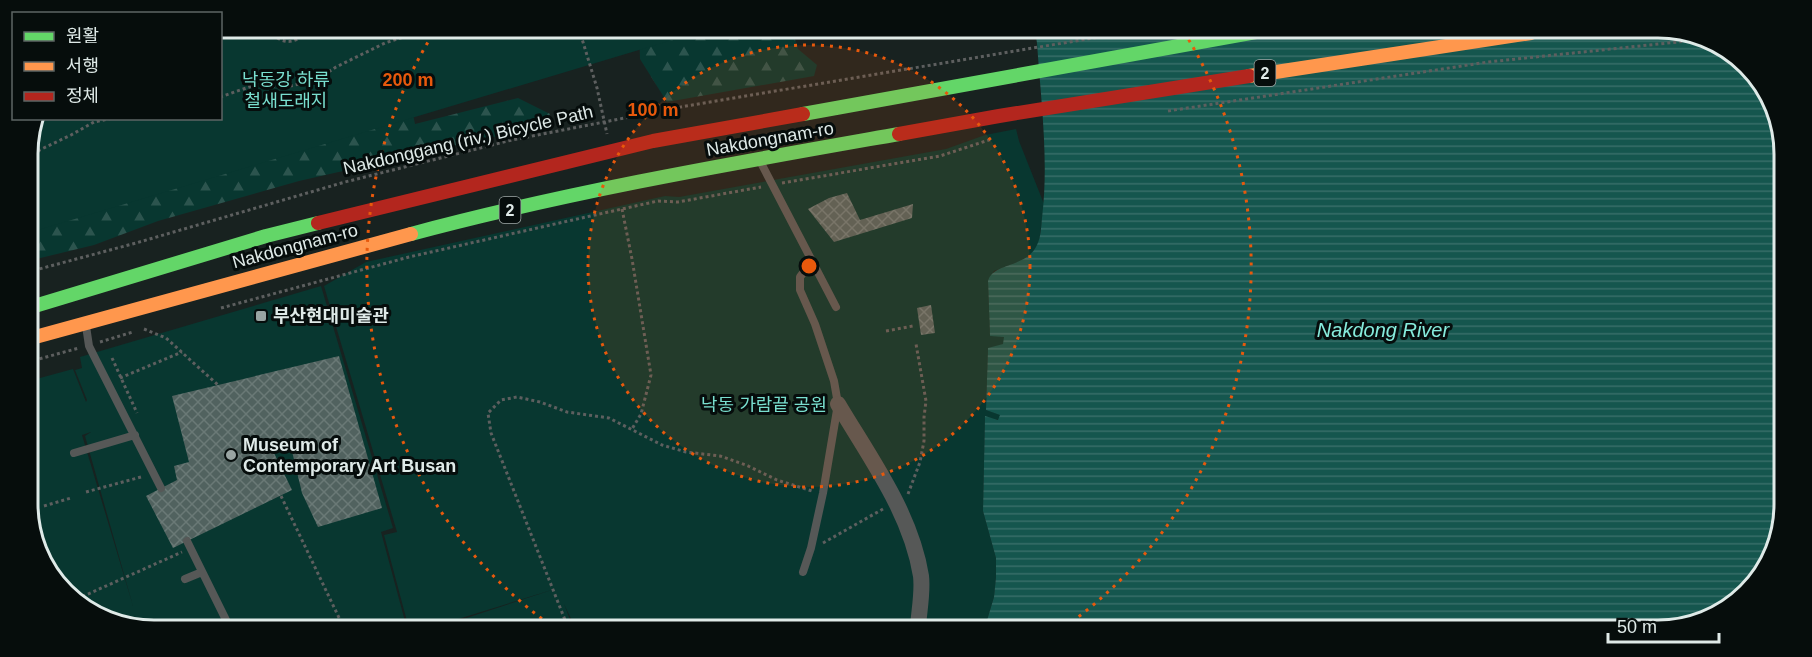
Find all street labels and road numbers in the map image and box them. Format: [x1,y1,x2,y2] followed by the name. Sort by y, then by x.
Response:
[1254,60,1276,86] road number: 2
[341,101,595,179] street label: Nakdonggang (riv.) Bicycle Path
[705,118,835,160] street label: Nakdongnam-ro
[500,197,520,223] road number: 2
[230,220,360,272] street label: Nakdongnam-ro

